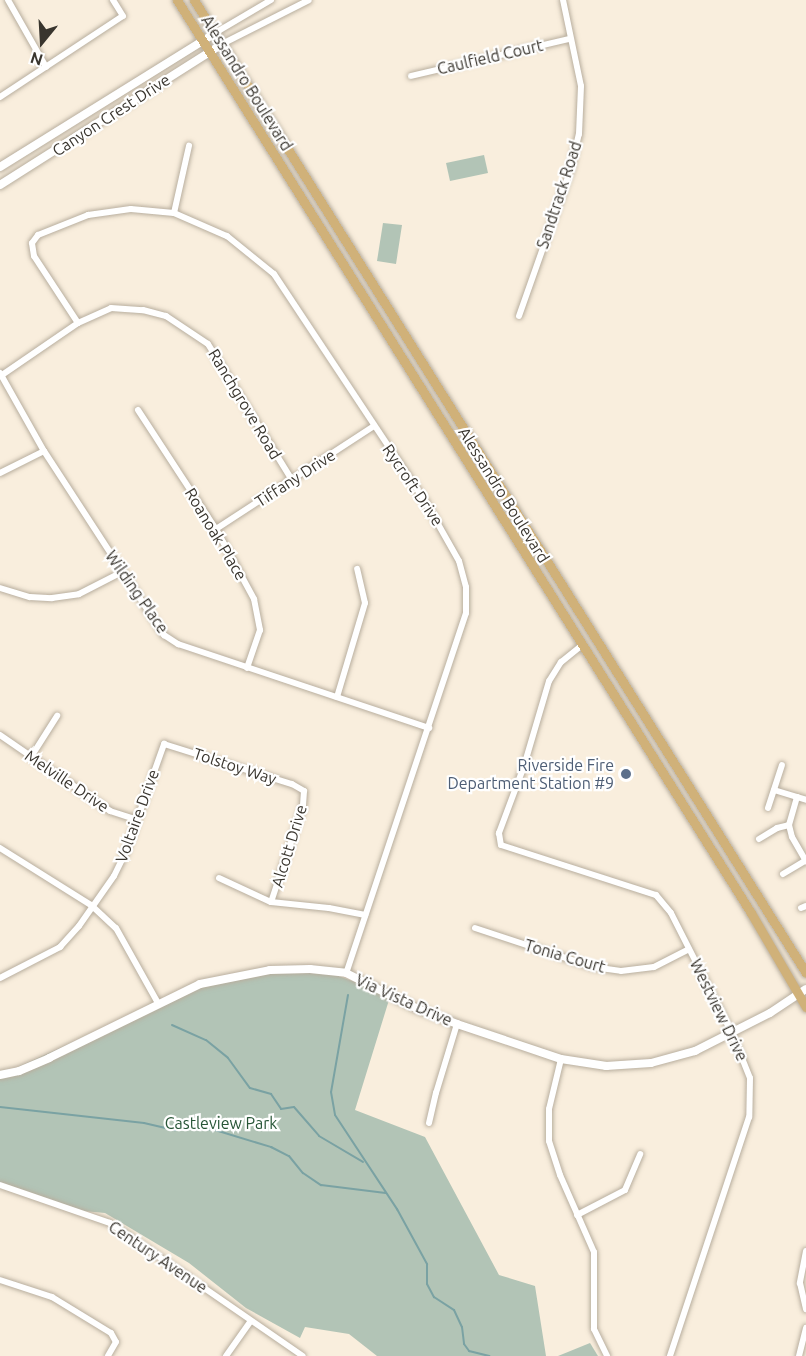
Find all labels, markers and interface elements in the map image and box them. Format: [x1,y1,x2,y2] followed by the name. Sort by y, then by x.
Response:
[12,12,72,72] north arrow
[197,12,297,154] street label: Alessandro Boulevard
[435,35,545,79] street label: Caulfield Court
[28,49,45,70] text: N
[49,70,173,160] street label: Canyon Crest Drive
[533,139,585,251] street label: Sandtrack Road
[204,345,286,463] street label: Ranchgrove Road
[454,424,554,566] street label: Alessandro Boulevard
[379,441,447,529] street label: Rycroft Drive
[251,445,339,511] street label: Tiffany Drive
[181,484,251,584] street label: Roanoak Place
[101,547,173,637] street label: Wilding Place
[191,744,279,788] street label: Tolstoy Way
[21,746,113,816] street label: Melville Drive
[447,755,614,793] place label: Riverside Fire Department Station #9
[111,767,163,865] street label: Voltaire Drive
[619,767,633,781] marker: Riverside Fire Department Station #9
[267,802,311,890] street label: Alcott Drive
[522,935,608,977] street label: Tonia Court
[686,956,752,1064] street label: Westview Drive
[353,970,455,1030] street label: Via Vista Drive
[165,1113,277,1133] park label: Castleview Park
[105,1217,211,1297] street label: Century Avenue

